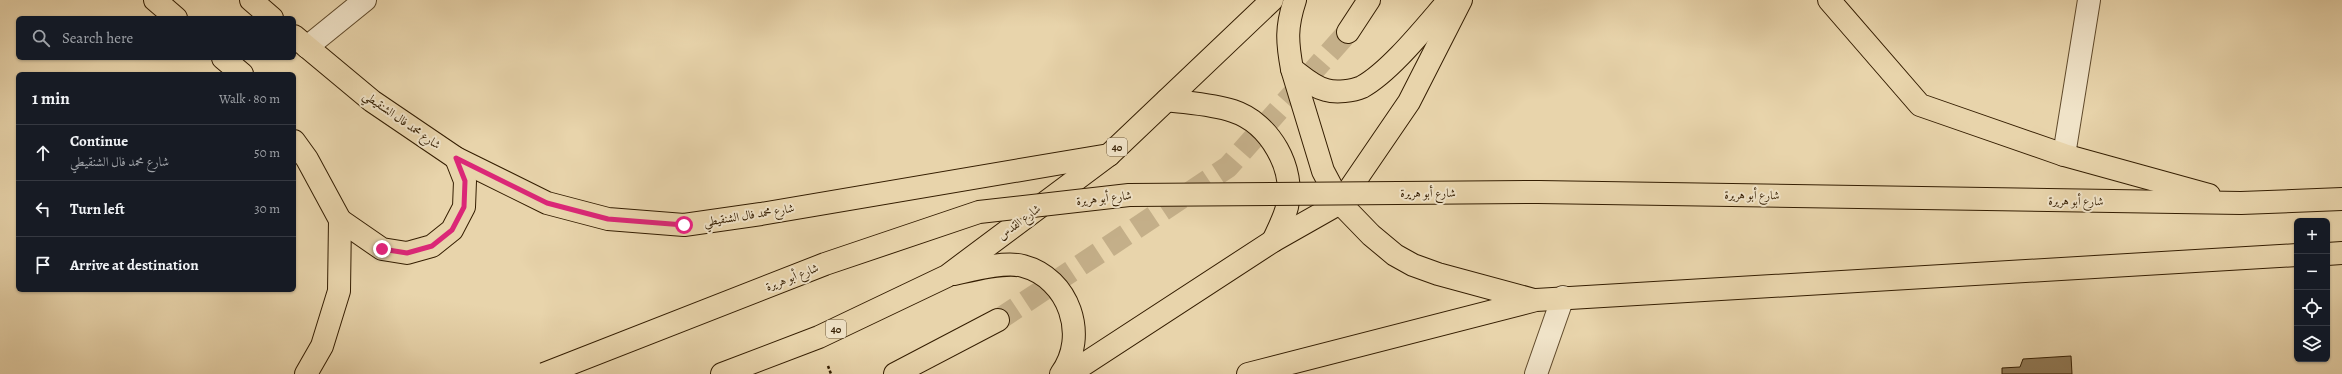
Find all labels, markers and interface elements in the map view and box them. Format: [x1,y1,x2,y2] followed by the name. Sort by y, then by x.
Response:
[16,16,296,60] search box
[30,27,52,49] icon: search
[62,28,133,48] text: Search here
[32,87,70,110] text: 1 min
[358,87,444,156] street label: شارع محمد فال الشنقيطي
[219,90,280,107] text: Walk · 80 m
[70,131,128,151] text: Continue
[1107,138,1127,156] road number: 40
[32,142,54,164] icon: ahead
[254,144,280,161] text: 50 m
[70,153,169,170] text: شارع محمد فال الشنقيطي
[1400,185,1456,204] street label: شارع أبو هريرة
[1076,187,1133,212] street label: شارع أبو هريرة
[1724,187,1780,206] street label: شارع أبو هريرة
[2048,193,2104,212] street label: شارع أبو هريرة
[32,198,54,220] icon: left
[70,199,125,219] text: Turn left
[254,200,280,217] text: 30 m
[703,200,796,234] street label: شارع محمد فال الشنقيطي
[994,200,1046,246] street label: شارع القدس
[675,216,693,234] route start
[2294,218,2330,362] map controls
[2294,218,2330,254] button: +
[373,240,391,258] route end
[32,254,54,276] icon: arrive
[2294,254,2330,290] button: −
[70,255,199,275] text: Arrive at destination
[763,260,822,297] street label: شارع أبو هريرة
[2294,290,2330,326] button: locate
[826,320,846,338] road number: 40
[2294,326,2330,362] button: layers

